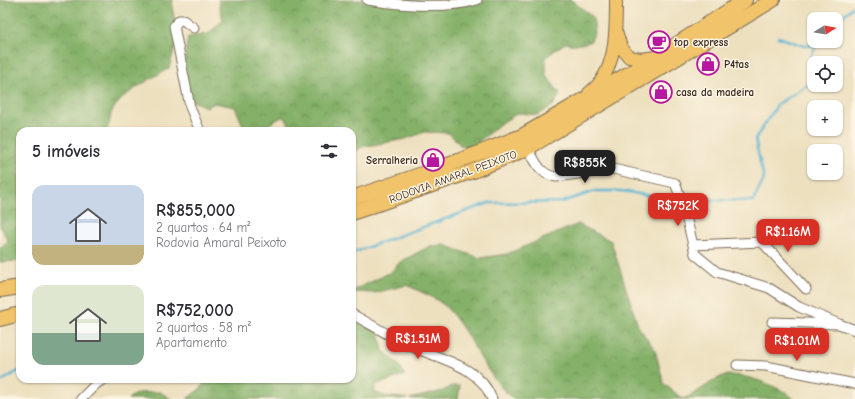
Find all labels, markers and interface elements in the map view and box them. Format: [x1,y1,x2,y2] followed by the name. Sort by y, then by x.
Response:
[807,12,843,48] north arrow
[807,12,843,180] map controls
[646,29,672,55] cafe icon: top express
[673,36,728,49] place label: top express
[695,51,721,77] shop icon: P4tas
[807,56,843,92] button: locate
[724,58,749,71] place label: P4tas
[648,79,674,105] shop icon: casa da madeira
[676,86,754,99] place label: casa da madeira
[807,100,843,136] button: +
[318,140,340,162] icon: filters
[32,142,100,161] text: 5 imóveis
[807,144,843,180] button: −
[420,147,446,173] shop icon: Serralheria
[387,148,519,206] street label: RODOVIA AMARAL PEIXOTO
[552,150,618,184] pin: R$855K
[366,154,418,167] place label: Serralheria
[563,155,607,170] text: R$855K
[645,193,711,227] pin: R$752K
[657,198,699,213] text: R$752K
[64,201,112,249] icon: home
[156,201,235,220] text: R$855,000
[751,219,825,253] pin: R$1.16M
[156,220,251,235] text: 2 quartos · 64 m²
[765,224,811,239] text: R$1.16M
[156,235,286,250] text: Rodovia Amaral Peixoto
[64,301,112,349] icon: home
[156,301,234,320] text: R$752,000
[156,320,251,335] text: 2 quartos · 58 m²
[381,326,455,360] pin: R$1.51M
[760,328,834,362] pin: R$1.01M
[395,331,441,346] text: R$1.51M
[774,333,820,348] text: R$1.01M
[156,335,227,350] text: Apartamento

